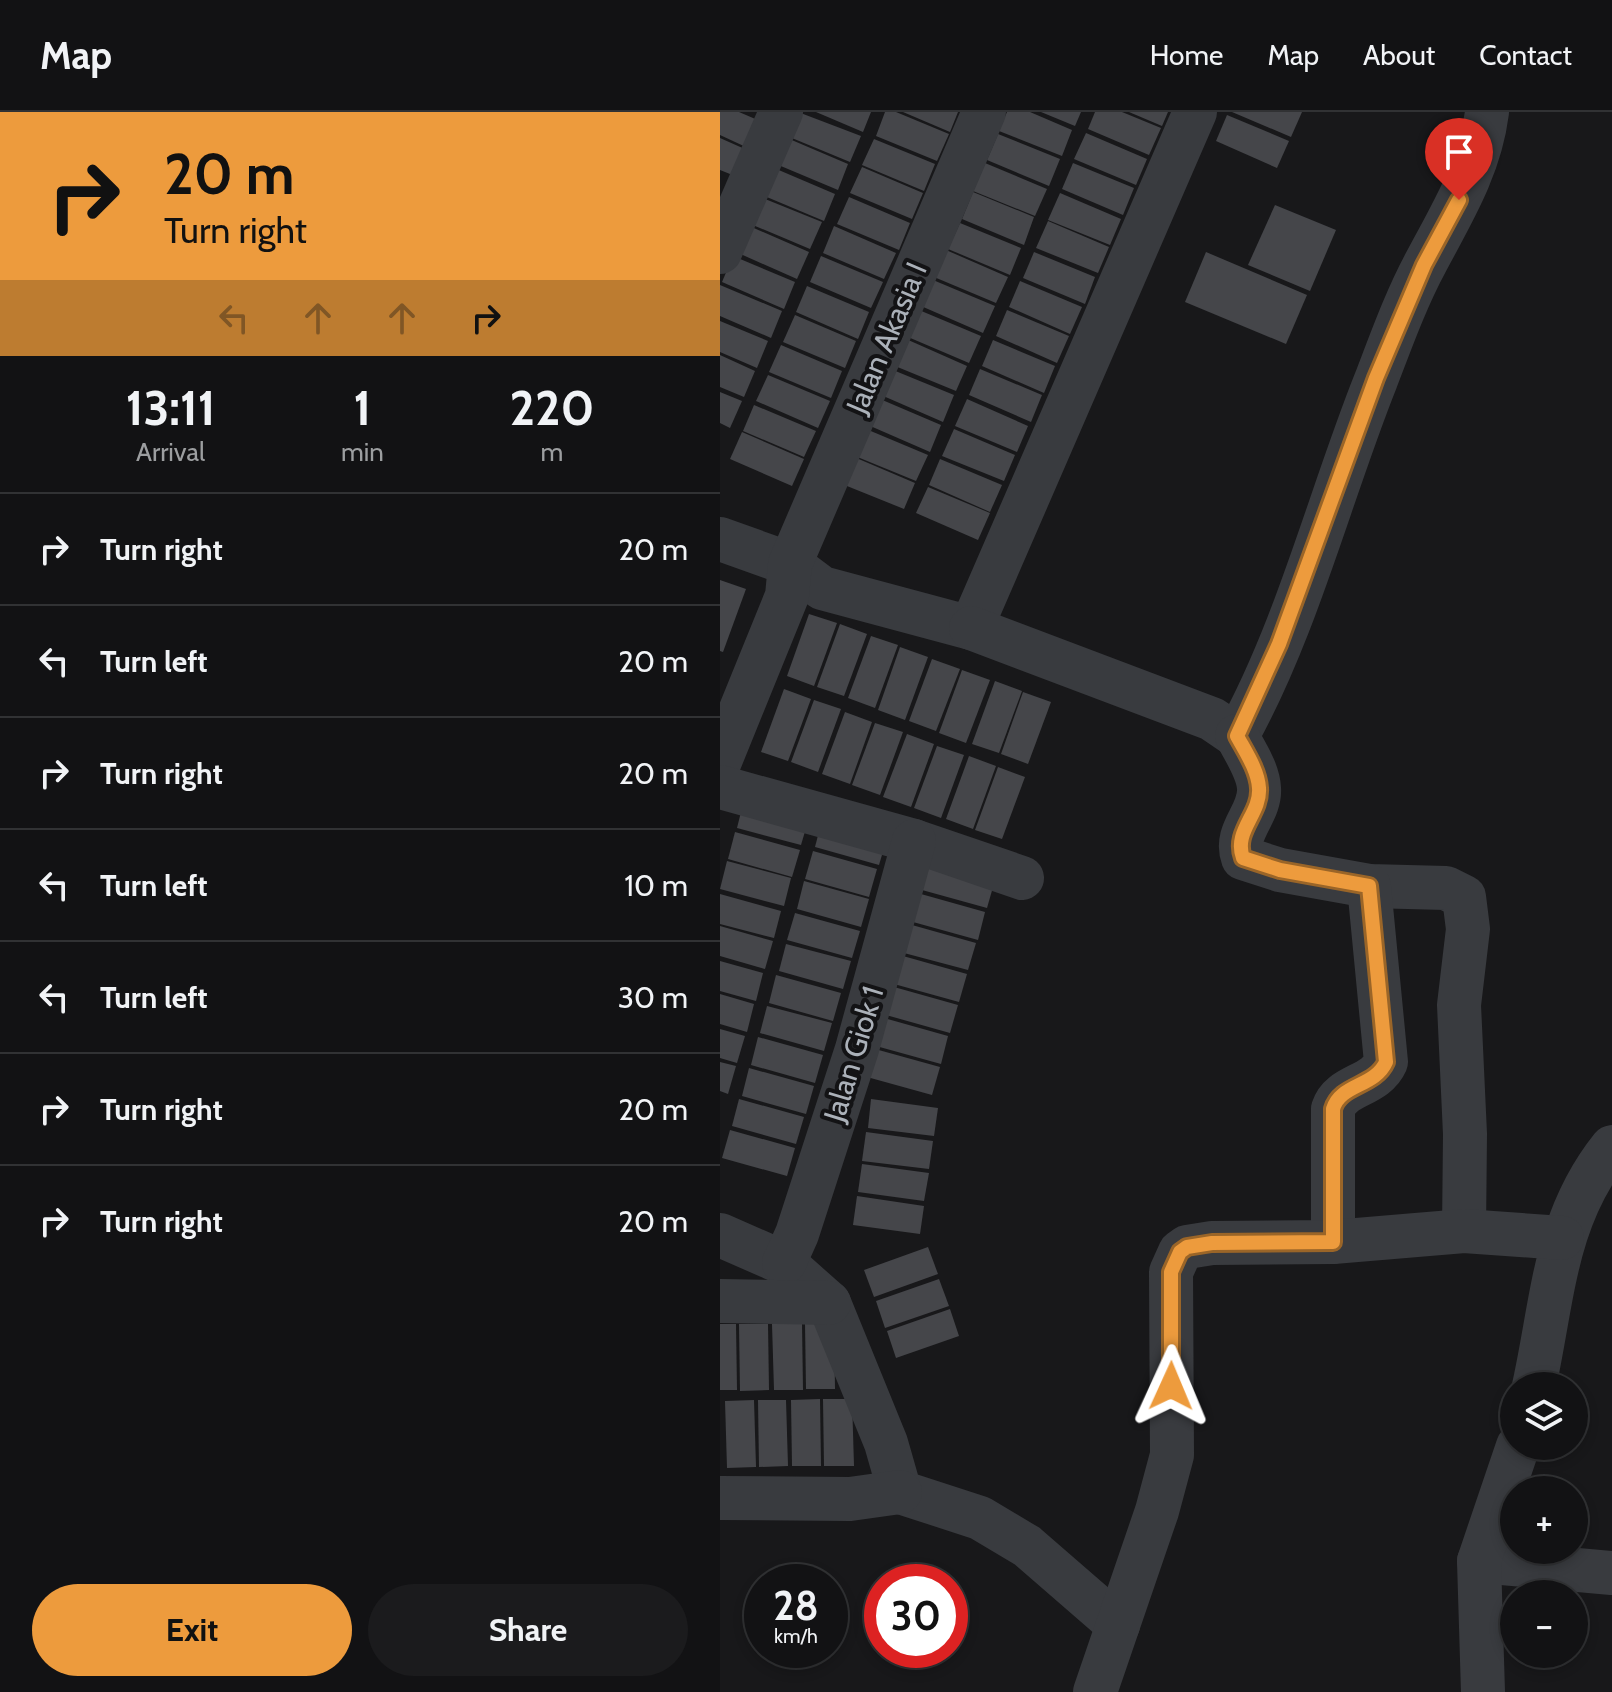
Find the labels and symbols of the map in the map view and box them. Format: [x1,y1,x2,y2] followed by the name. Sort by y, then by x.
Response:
[1425,118,1493,200] pin
[838,257,935,420] street label: Jalan Akasia I
[815,982,892,1127] street label: Jalan Giok 1
[1129,1344,1213,1428] position arrow
[864,1564,968,1668] speed limit sign: 30

